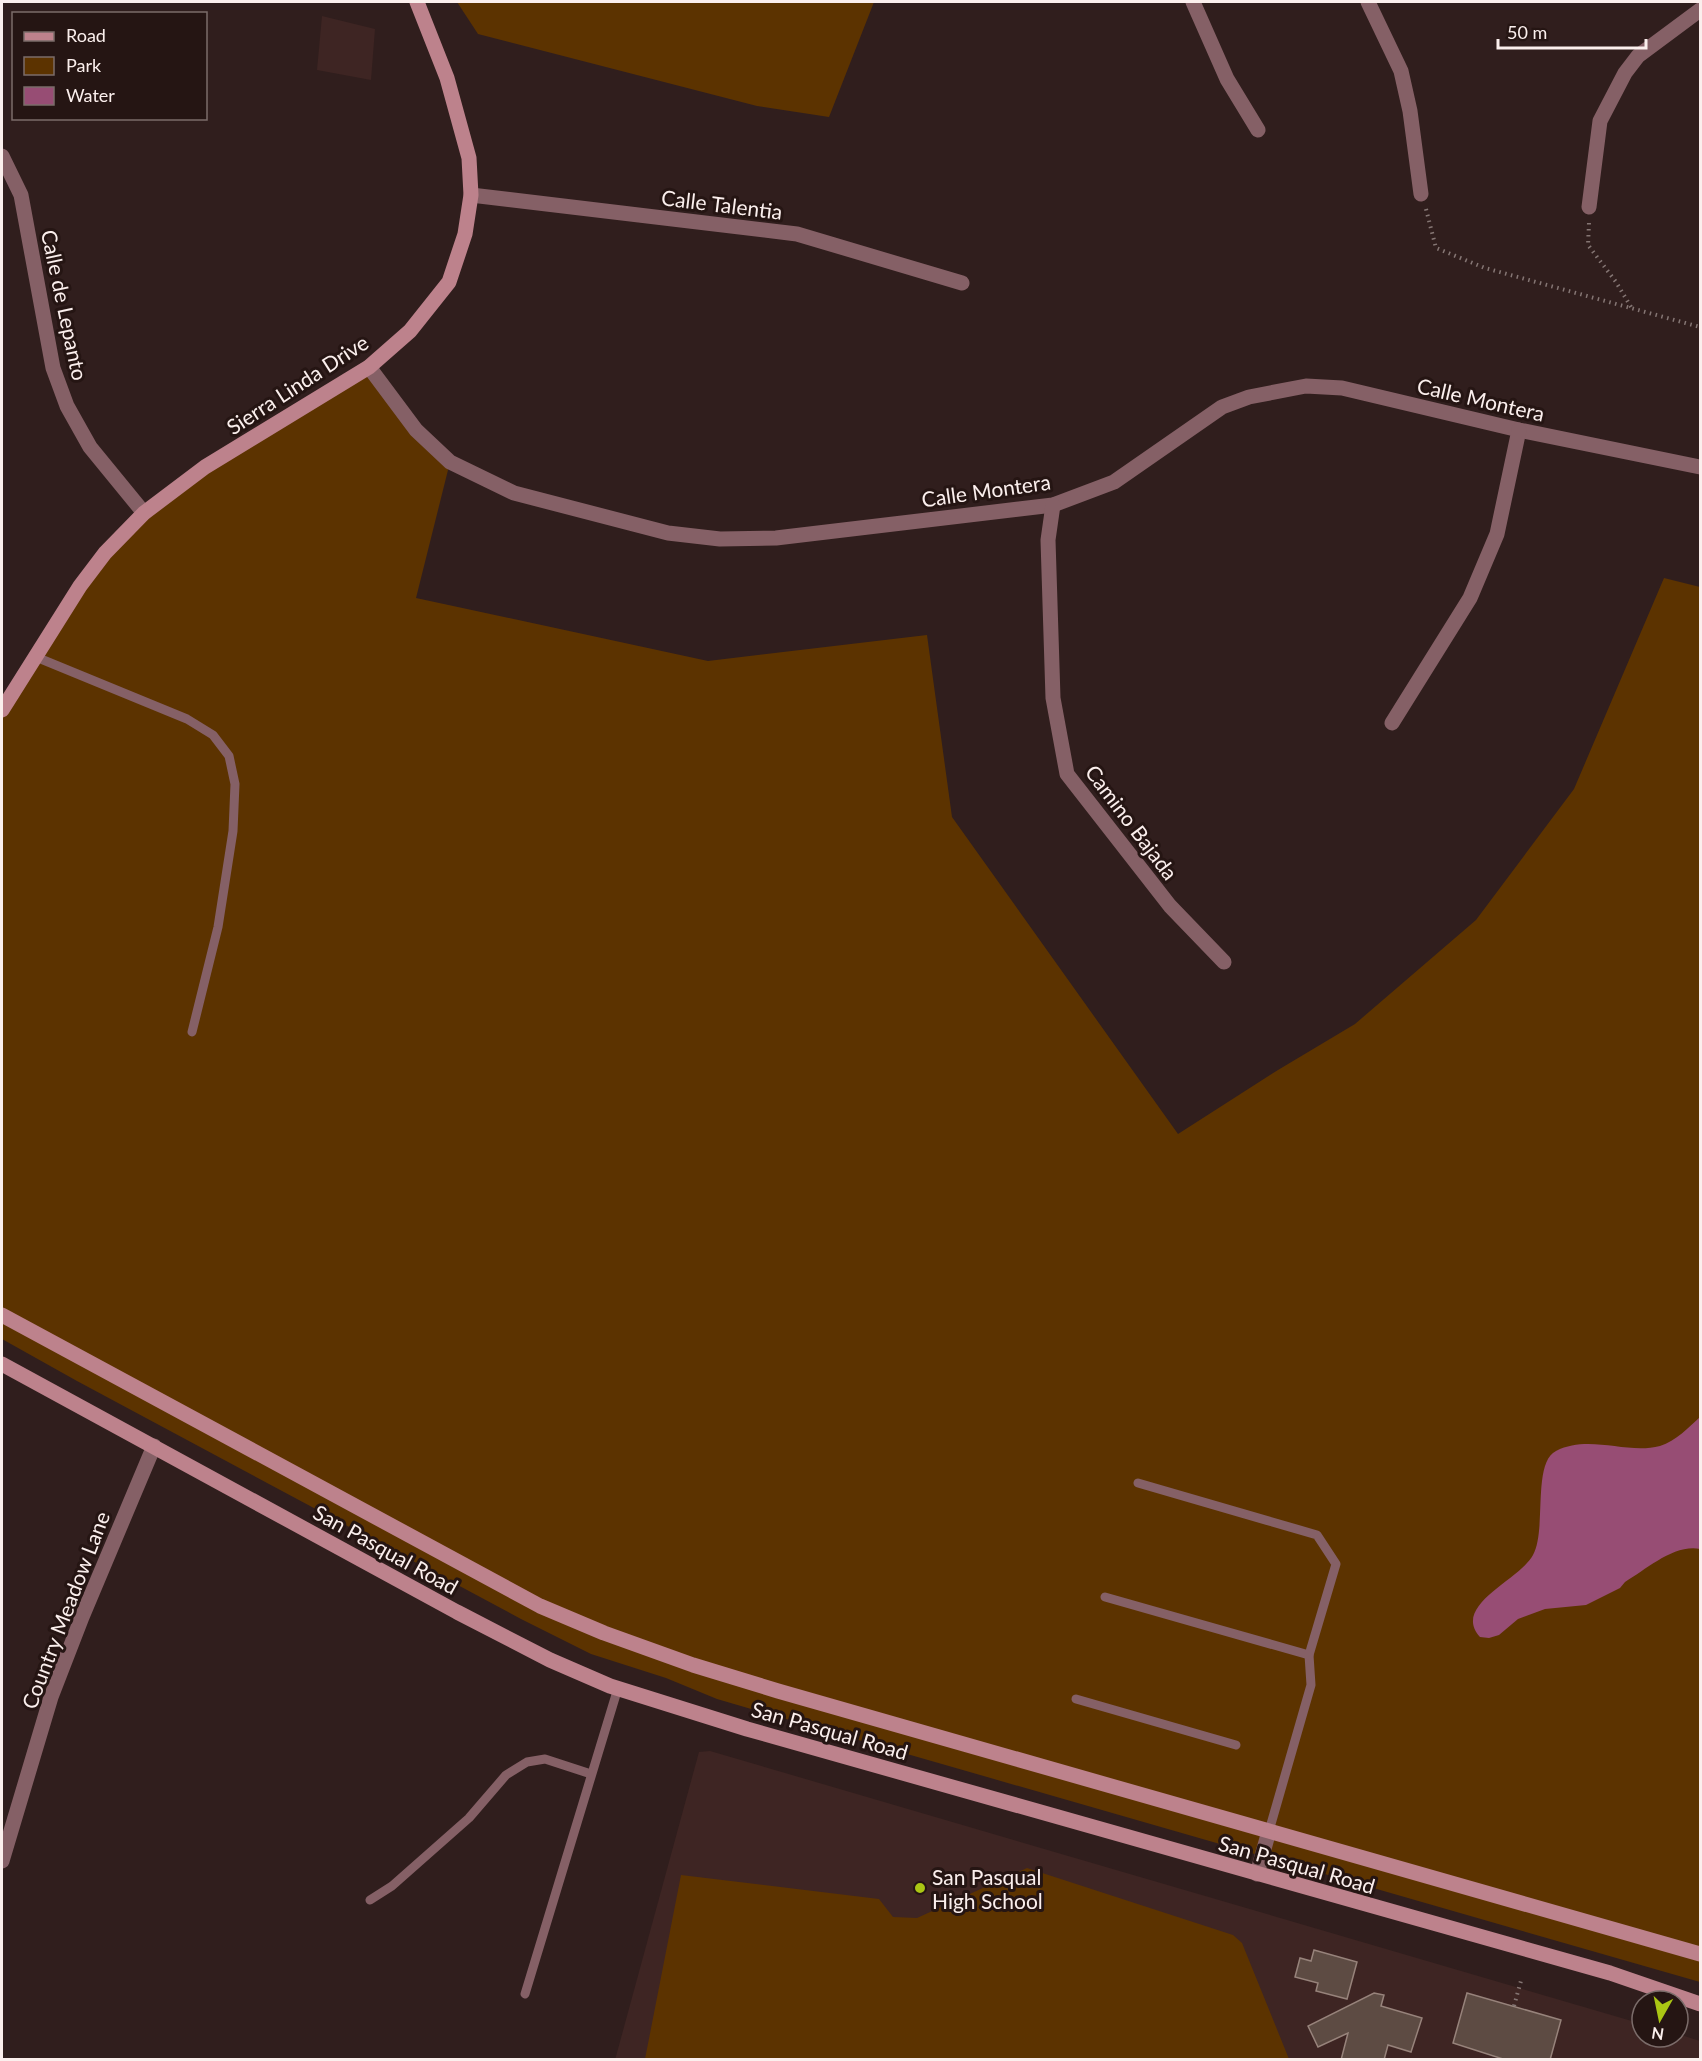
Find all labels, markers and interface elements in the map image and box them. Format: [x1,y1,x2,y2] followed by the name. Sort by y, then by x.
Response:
[12,12,207,120] legend
[1498,12,1646,50] scale bar
[1507,21,1547,43] text: 50 m
[66,24,106,46] text: Road
[66,54,102,76] text: Park
[66,84,115,106] text: Water
[660,184,784,224] street label: Calle Talentia
[37,227,93,383] street label: Calle de Lepanto
[222,329,372,439] street label: Sierra Linda Drive
[1415,372,1547,426] street label: Calle Montera
[920,469,1052,511] street label: Calle Montera
[1081,760,1183,884] street label: Camino Bajada
[309,1499,463,1599] street label: San Pasqual Road
[16,1508,114,1712] street label: Country Meadow Lane
[749,1696,911,1764] street label: San Pasqual Road
[1216,1830,1378,1898] street label: San Pasqual Road
[932,1864,1043,1913] place label: San Pasqual High School
[913,1881,927,1895] marker: San Pasqual High School
[1630,1989,1690,2049] north arrow
[1650,2024,1665,2045] text: N

